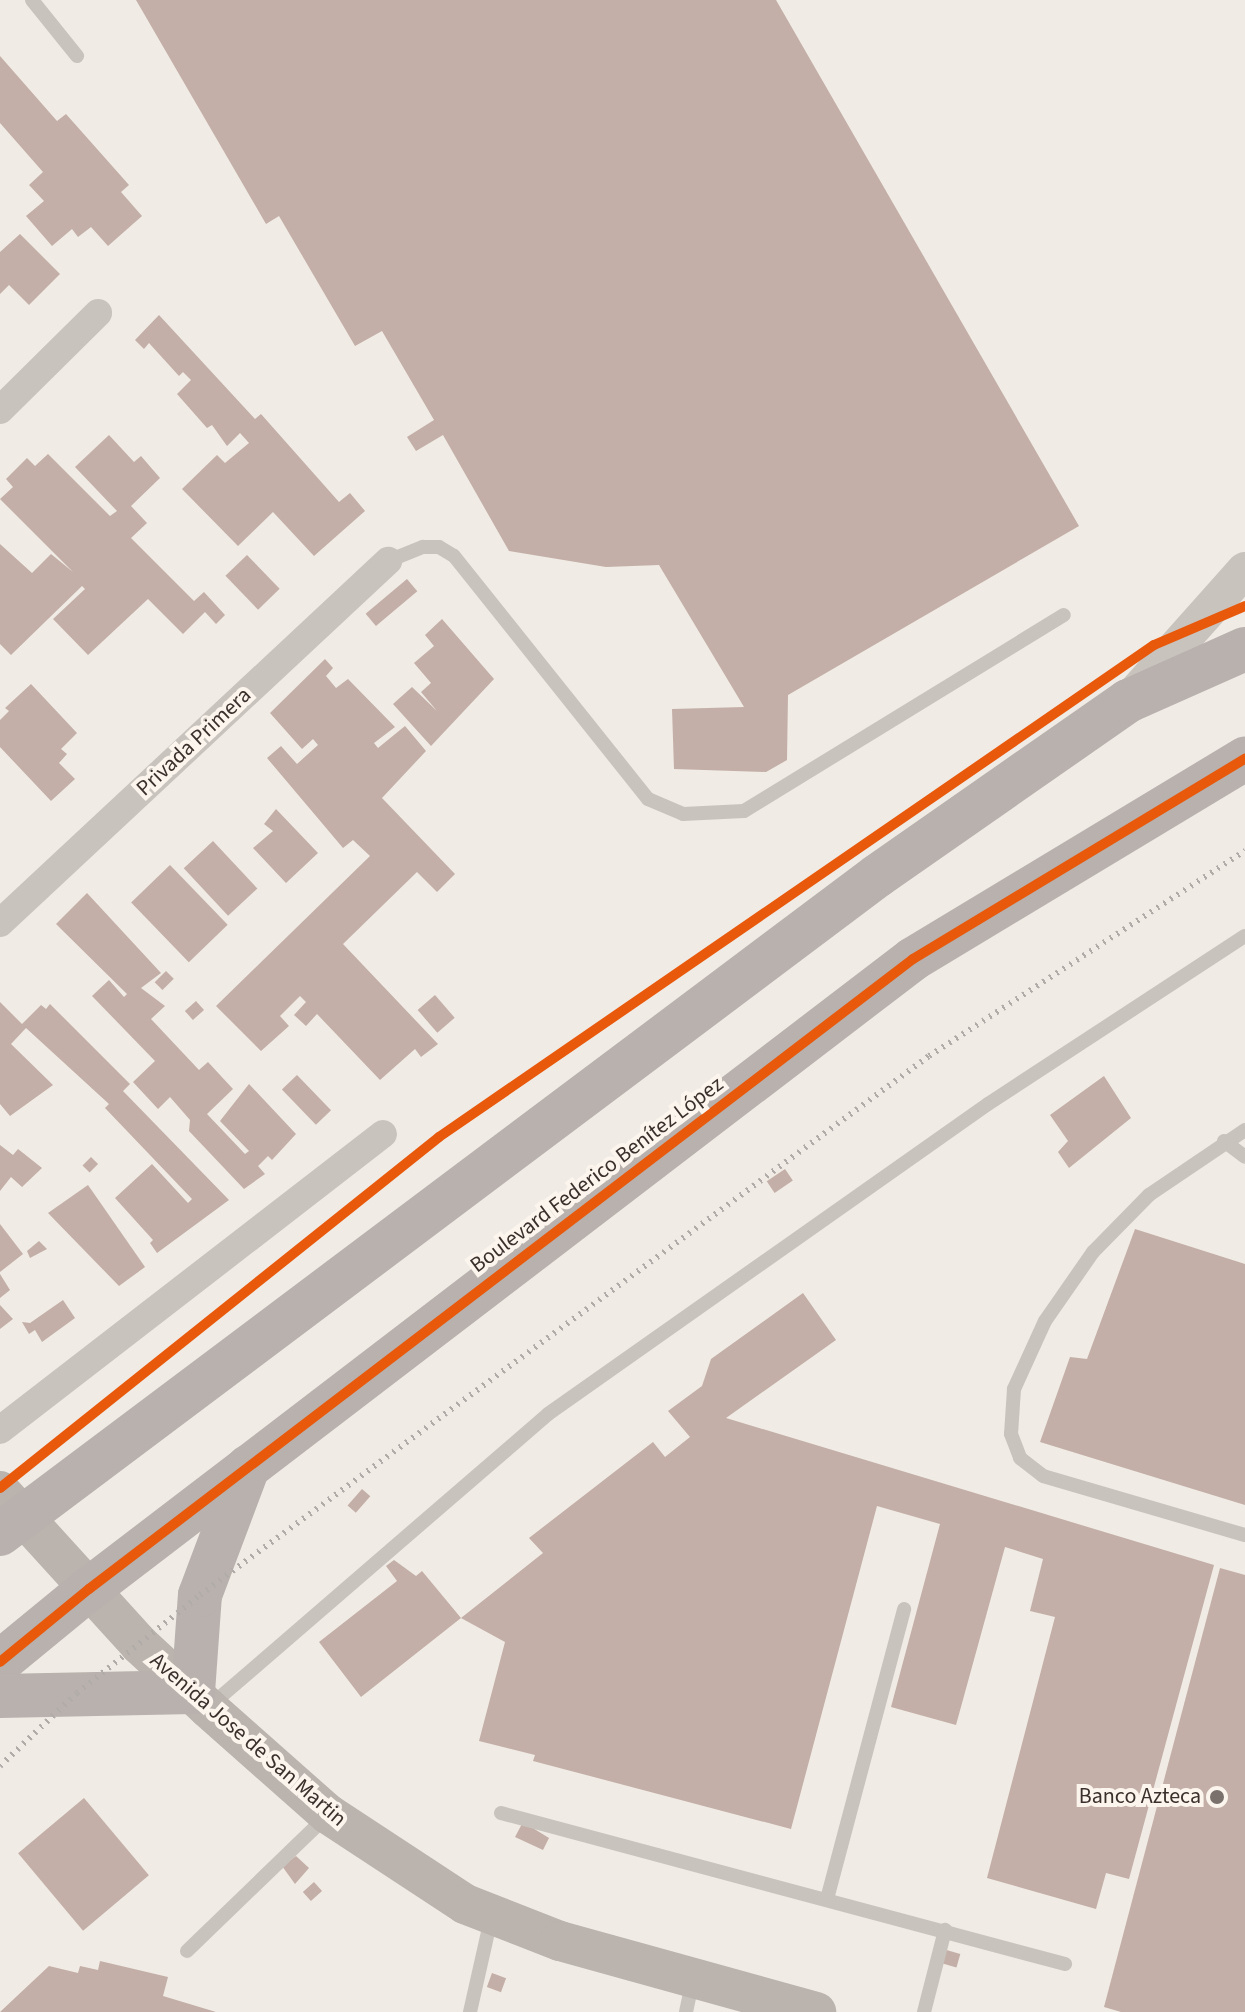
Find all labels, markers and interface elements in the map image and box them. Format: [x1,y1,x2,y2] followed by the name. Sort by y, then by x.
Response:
[131,682,257,802] street label: Privada Primera
[465,1071,729,1279] street label: Boulevard Federico Benítez López
[144,1648,352,1832] street label: Avenida Jose de San Martin
[1079,1784,1201,1810] place label: Banco Azteca
[1208,1788,1226,1806] marker: Banco Azteca

